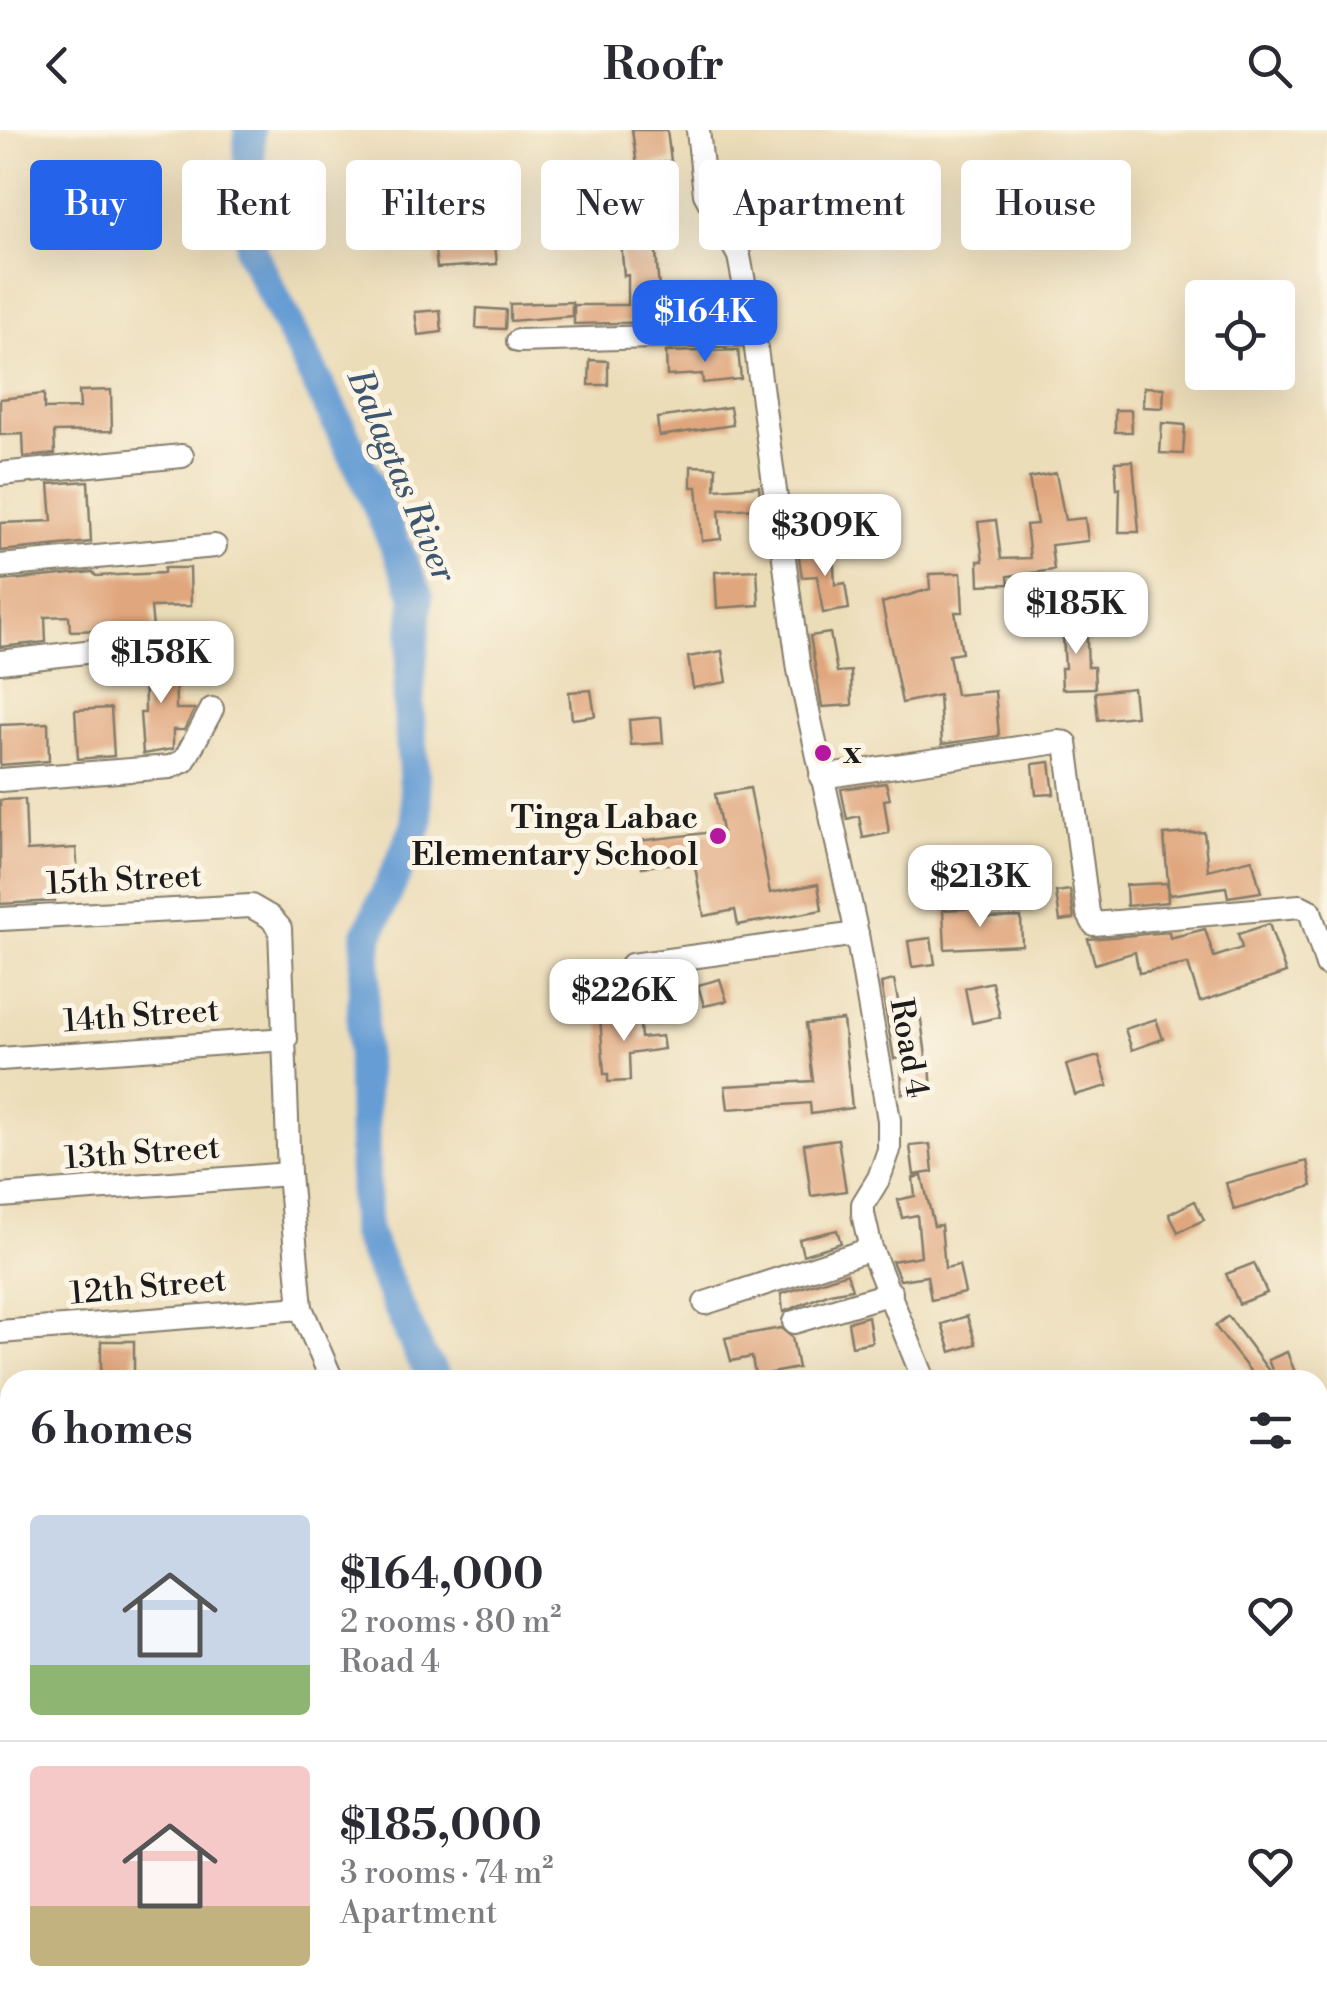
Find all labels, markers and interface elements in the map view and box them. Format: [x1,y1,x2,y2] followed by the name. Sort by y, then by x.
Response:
[603,37,724,94] text: Roofr
[30,38,85,93] icon: back
[1242,38,1297,93] icon: search
[30,160,162,250] chip: Buy
[182,160,326,250] chip: Rent
[346,160,521,250] chip: Filters
[541,160,679,250] chip: New
[699,160,941,250] chip: Apartment
[961,160,1131,250] chip: House
[635,280,775,365] pin: $164K
[1185,280,1295,390] map controls
[1185,280,1295,390] button: locate
[654,292,756,332] text: $164K
[336,362,466,590] water label: Balagtas River
[755,494,895,579] pin: $309K
[771,506,879,546] text: $309K
[1006,572,1146,657] pin: $185K
[1026,584,1126,624] text: $185K
[91,621,231,706] pin: $158K
[111,633,211,673] text: $158K
[843,733,862,773] place label: x
[812,742,834,764] marker: x
[412,798,698,875] place label: Tinga Labac Elementary School
[707,825,729,847] marker: Tinga Labac Elementary School
[910,845,1050,930] pin: $213K
[45,856,203,904] street label: 15th Street
[930,857,1030,897] text: $213K
[554,959,694,1044] pin: $226K
[571,971,677,1011] text: $226K
[62,991,220,1041] street label: 14th Street
[881,995,937,1101] street label: Road 4
[63,1128,221,1178] street label: 13th Street
[68,1260,228,1314] street label: 12th Street
[1243,1403,1298,1458] icon: filters
[30,1404,193,1457] text: 6 homes
[340,1549,544,1602] text: $164,000
[110,1555,230,1675] icon: home
[1243,1588,1298,1643] icon: heart
[340,1602,561,1642] text: 2 rooms · 80 m²
[340,1642,440,1682] text: Road 4
[340,1800,542,1853] text: $185,000
[110,1806,230,1926] icon: home
[1243,1839,1298,1894] icon: heart
[340,1853,553,1893] text: 3 rooms · 74 m²
[340,1893,497,1933] text: Apartment

